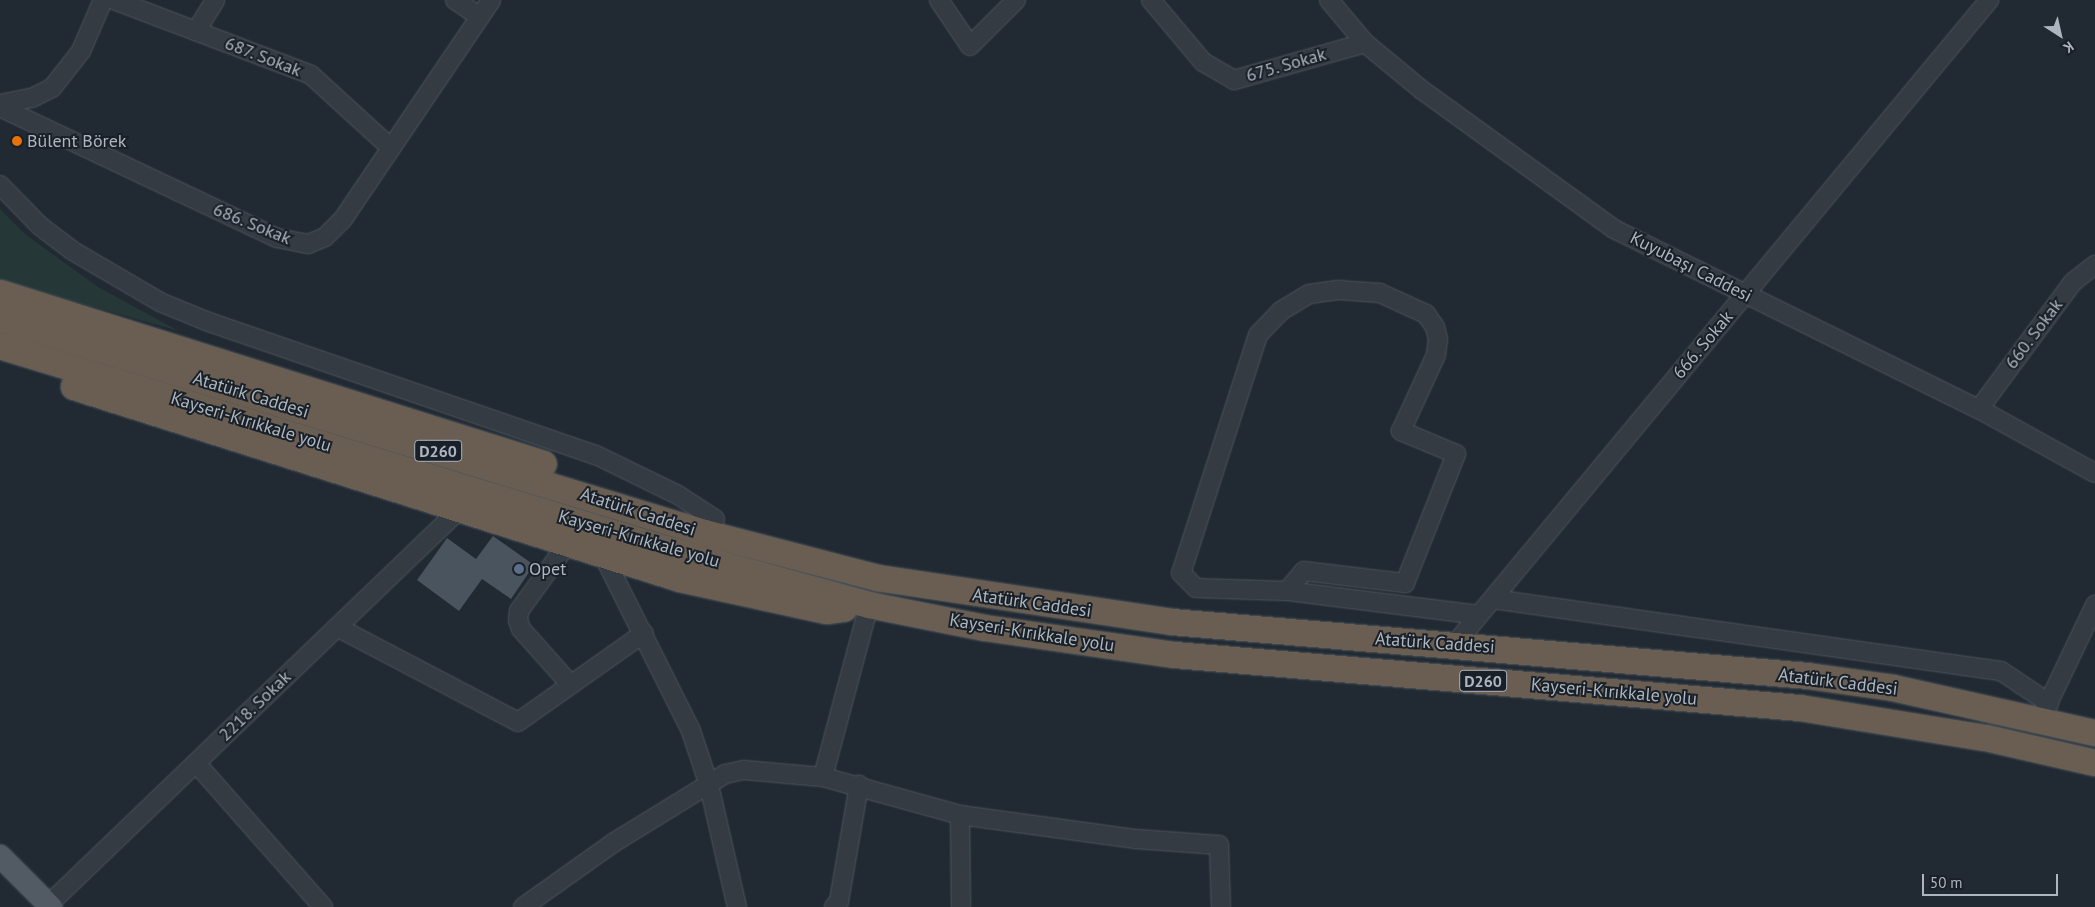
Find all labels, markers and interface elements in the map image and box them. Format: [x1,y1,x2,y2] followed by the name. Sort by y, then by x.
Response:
[2035,10,2085,60] north arrow
[221,32,305,82] street label: 687. Sokak
[2060,37,2077,57] text: K
[1243,43,1329,87] street label: 675. Sokak
[27,130,126,152] place label: Bülent Börek
[11,135,23,147] marker: Bülent Börek
[209,198,295,250] street label: 686. Sokak
[1626,227,1756,307] street label: Kuyubaşı Caddesi
[2000,294,2068,374] street label: 660. Sokak
[1668,306,1738,384] street label: 666. Sokak
[190,367,312,423] street label: Atatürk Caddesi
[168,387,334,457] street label: Kayseri-Kırıkkale yolu
[413,438,463,464] road number: D260
[577,483,699,541] street label: Atatürk Caddesi
[556,506,722,572] street label: Kayseri-Kırıkkale yolu
[529,558,566,580] place label: Opet
[513,563,525,575] marker: Opet
[971,584,1093,622] street label: Atatürk Caddesi
[948,609,1116,657] street label: Kayseri-Kırıkkale yolu
[1374,628,1496,658] street label: Atatürk Caddesi
[1777,664,1899,700] street label: Atatürk Caddesi
[214,666,296,746] street label: 2218. Sokak
[1458,668,1508,694] road number: D260
[1530,674,1698,710] street label: Kayseri-Kırıkkale yolu
[1925,864,2061,896] scale bar
[1930,873,1963,892] text: 50 m

